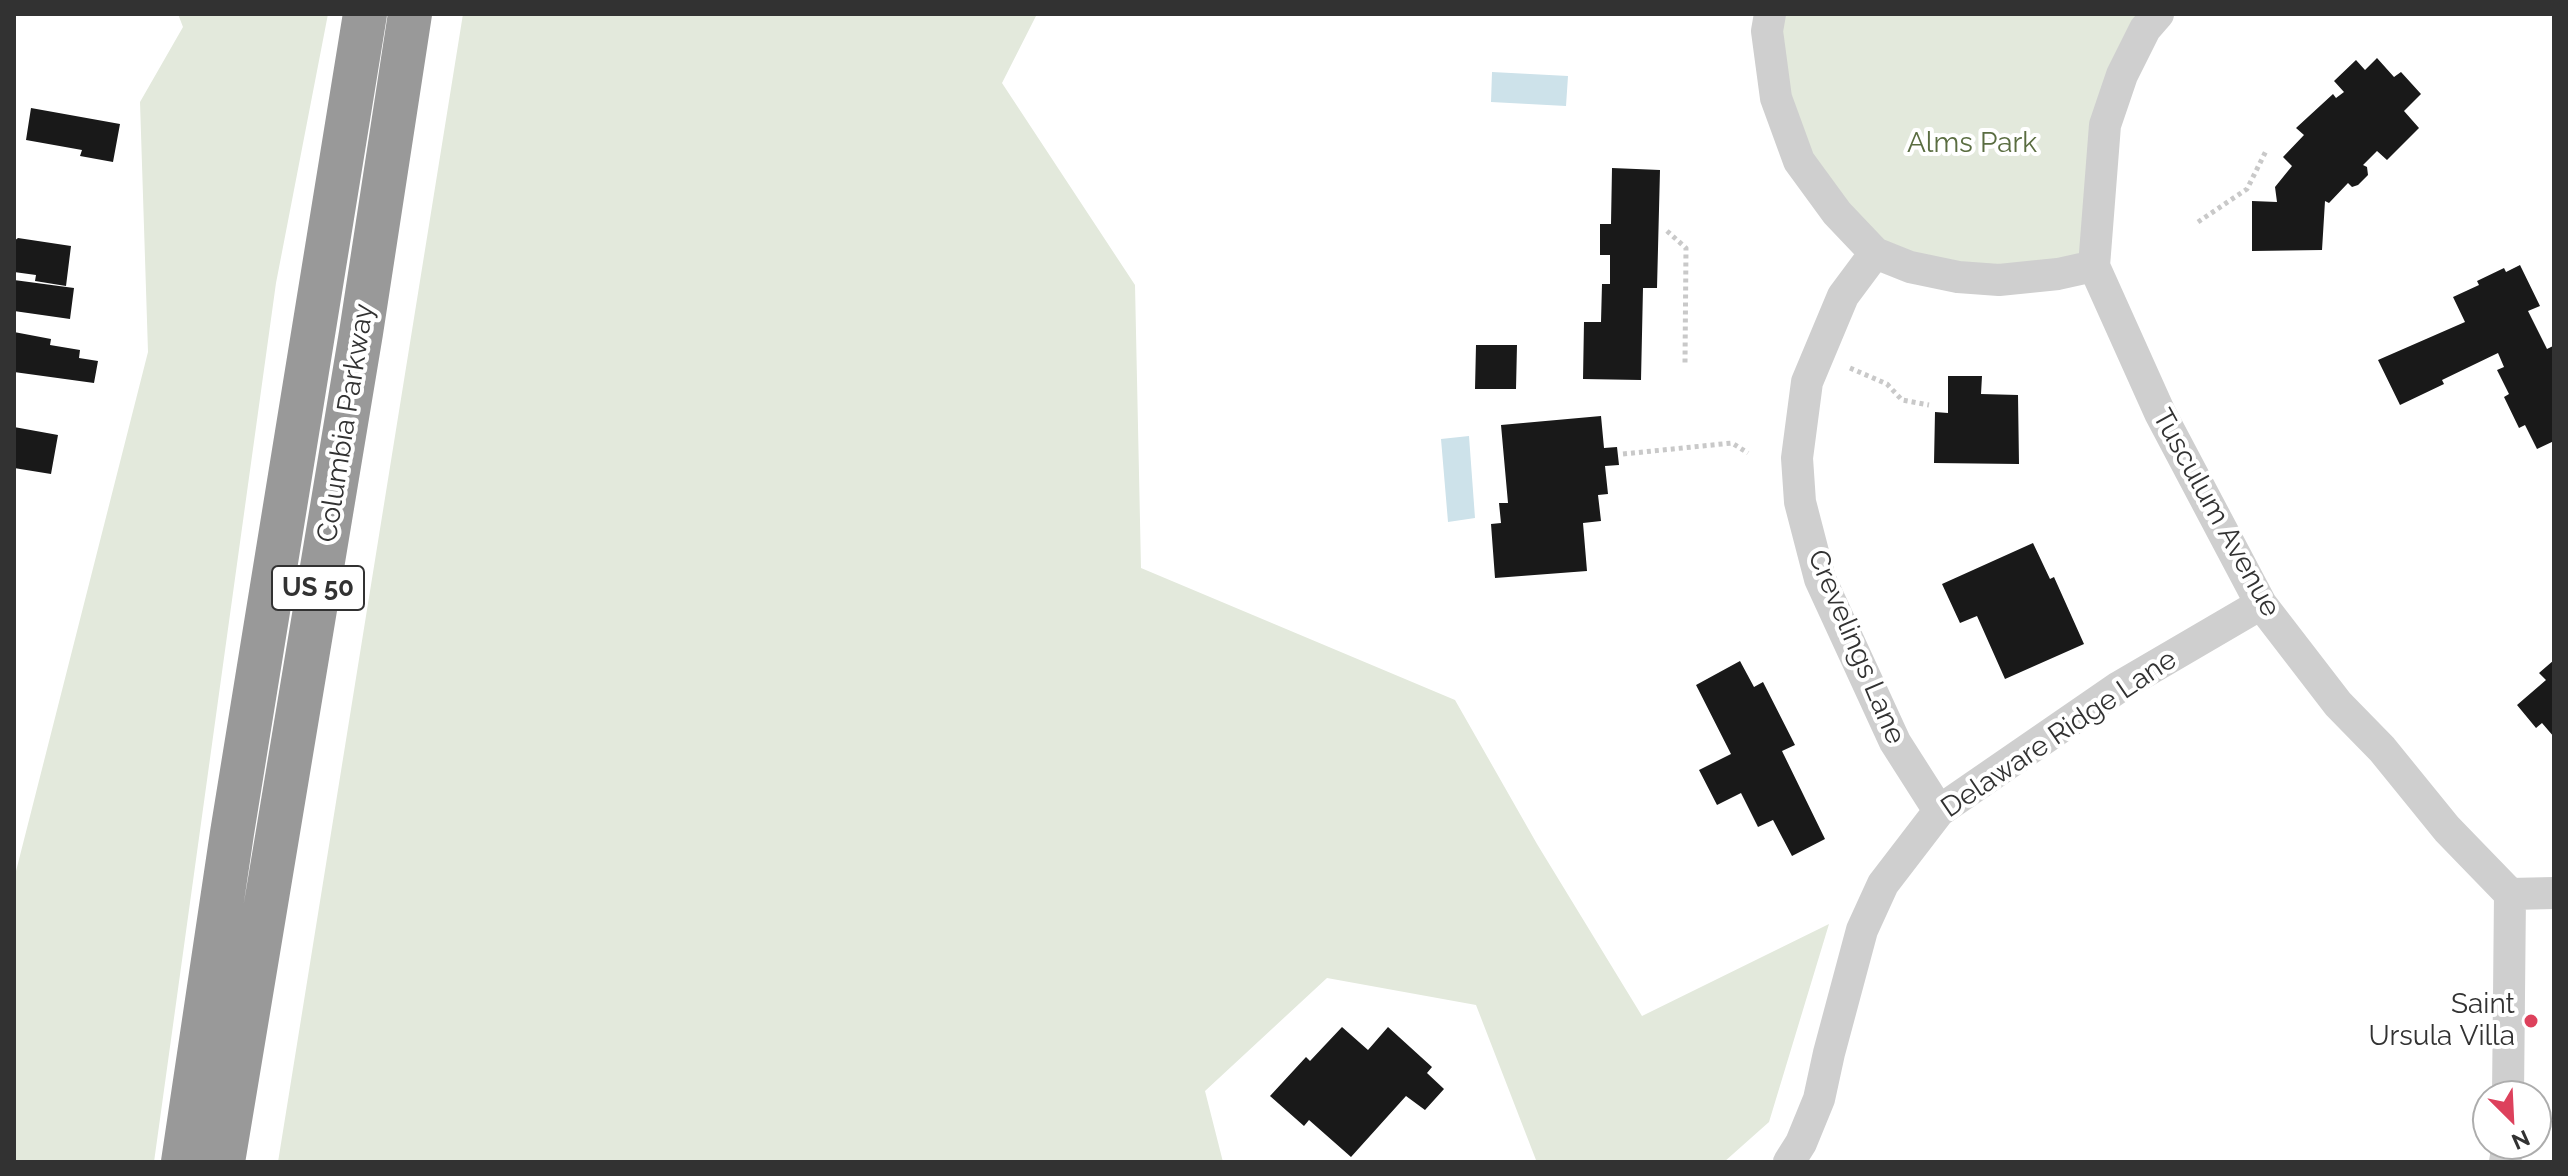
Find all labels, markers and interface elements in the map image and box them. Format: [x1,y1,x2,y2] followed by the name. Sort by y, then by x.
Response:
[1907,127,2037,161] park label: Alms Park
[311,301,381,545] street label: Columbia Parkway
[2145,403,2287,623] street label: Tusculum Avenue
[1800,545,1912,749] street label: Crevelings Lane
[272,566,364,610] road number: US 50
[1935,643,2183,825] street label: Delaware Ridge Lane
[2368,988,2515,1054] place label: Saint Ursula Villa
[2522,1012,2540,1030] marker: Saint Ursula Villa
[2472,1080,2552,1160] north arrow
[2508,1125,2534,1155] text: N

